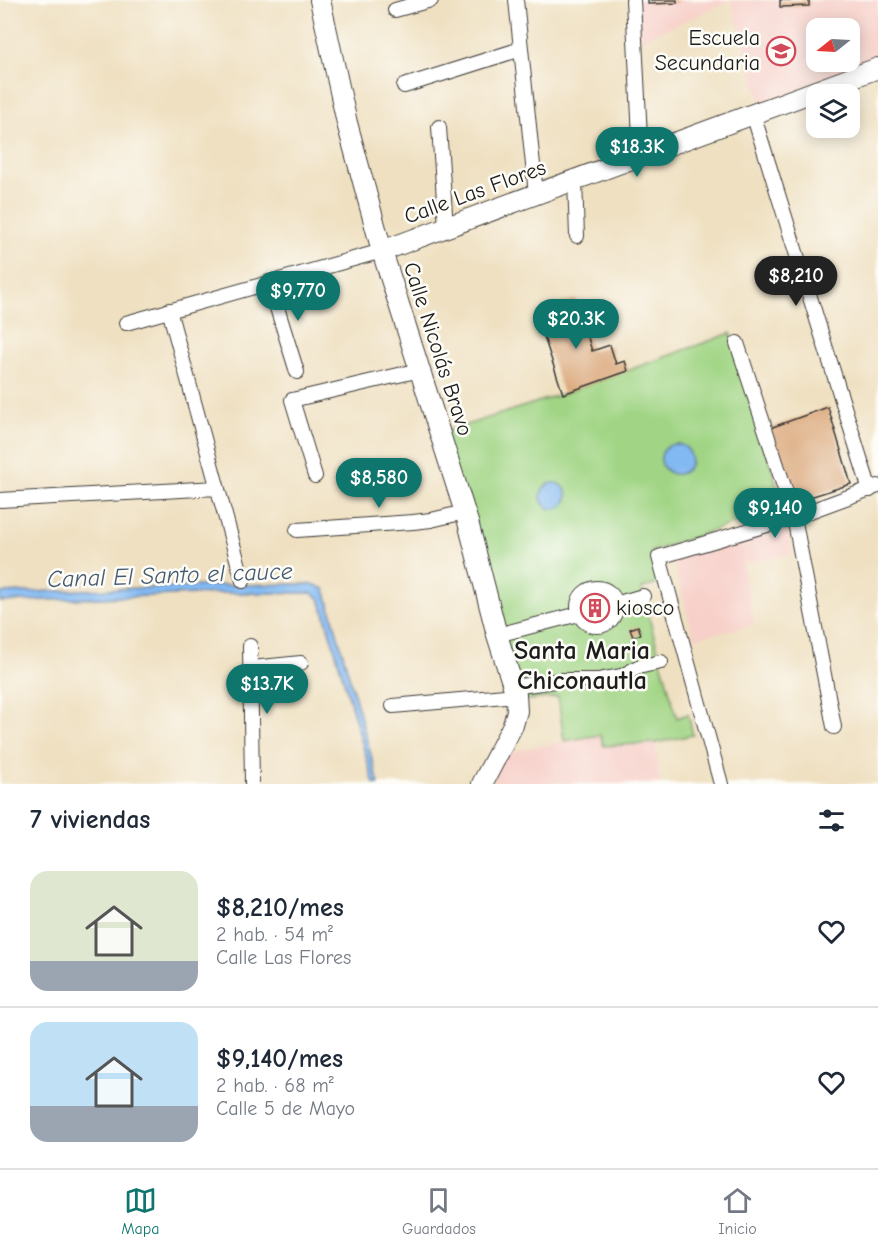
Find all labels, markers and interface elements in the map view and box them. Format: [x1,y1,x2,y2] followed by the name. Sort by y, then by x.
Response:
[806,18,860,72] north arrow
[806,18,860,138] map controls
[655,25,760,76] place label: Escuela Secundaria
[765,35,797,67] school or university icon: Escuela Secundaria
[806,84,860,138] button: layers
[588,127,686,178] pin: $18.3K
[610,135,664,158] text: $18.3K
[401,154,549,230] street label: Calle Las Flores
[747,256,845,307] pin: $8,210
[398,259,478,439] street label: Calle Nicolás Bravo
[768,264,824,287] text: $8,210
[249,271,347,322] pin: $9,770
[270,279,326,302] text: $9,770
[527,299,625,350] pin: $20.3K
[547,307,605,330] text: $20.3K
[330,458,428,509] pin: $8,580
[350,466,408,489] text: $8,580
[726,488,824,539] pin: $9,140
[748,496,802,519] text: $9,140
[47,557,293,593] water label: Canal El Santo el cauce
[579,592,611,624] building icon: kiosco
[616,595,674,621] place label: kiosco
[514,636,650,696] district label: Santa Maria Chiconautla
[218,664,316,715] pin: $13.7K
[240,672,294,695] text: $13.7K
[815,804,848,837] icon: filters
[30,805,150,835] text: 7 viviendas
[216,893,344,923] text: $8,210/mes
[78,895,150,967] icon: home
[815,915,848,948] icon: heart
[216,923,333,946] text: 2 hab. · 54 m²
[216,946,351,969] text: Calle Las Flores
[216,1044,343,1074] text: $9,140/mes
[78,1046,150,1118] icon: home
[815,1066,848,1099] icon: heart
[216,1074,334,1097] text: 2 hab. · 68 m²
[216,1097,355,1120] text: Calle 5 de Mayo
[121,1184,160,1238] tab: Mapa
[402,1184,476,1238] tab: Guardados
[718,1184,757,1238] tab: Inicio

